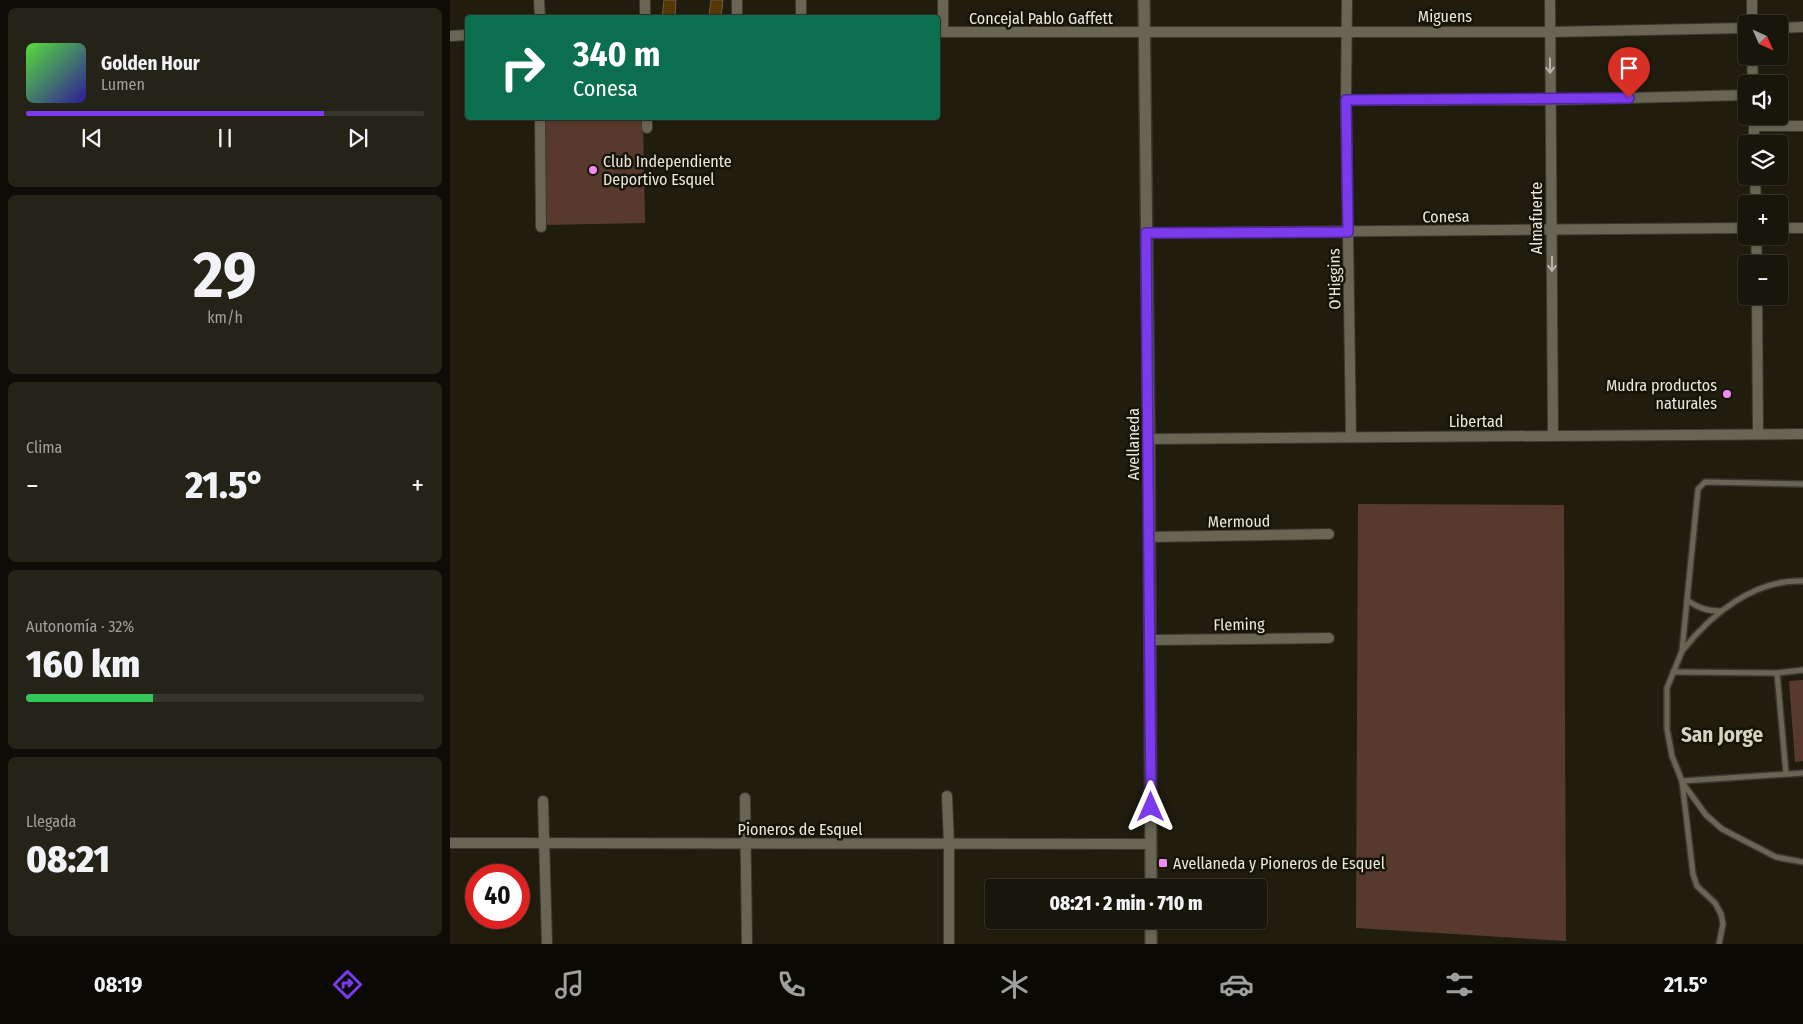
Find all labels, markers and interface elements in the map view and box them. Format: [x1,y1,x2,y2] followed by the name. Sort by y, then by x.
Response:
[1418,7,1472,26] street label: Miguens
[969,9,1114,28] street label: Concejal Pablo Gaffett
[1738,15,1788,65] north arrow
[1738,15,1788,305] map controls
[573,33,661,75] text: 340 m
[490,35,555,100] icon: right
[1608,47,1650,98] pin
[101,52,200,75] text: Golden Hour
[1615,54,1643,82] icon: arrive
[1545,58,1555,74] one-way arrow
[101,75,145,94] text: Lumen
[573,75,638,102] text: Conesa
[1738,75,1788,125] button: sound
[78,124,106,152] icon: previous
[211,124,239,152] icon: pause
[344,124,372,152] icon: next
[1738,135,1788,185] button: layers
[603,152,732,189] place label: Club Independiente Deportivo Esquel
[587,164,599,176] marker: Club Independiente Deportivo Esquel
[1527,182,1546,254] street label: Almafuerte
[1738,195,1788,245] button: +
[1422,207,1470,226] street label: Conesa
[193,236,257,314] text: 29
[1324,248,1345,310] street label: O'Higgins
[1547,255,1557,271] one-way arrow
[1738,255,1788,305] button: −
[207,308,243,327] text: km/h
[1606,376,1717,413] place label: Mudra productos naturales
[1721,388,1733,400] marker: Mudra productos naturales
[1124,408,1143,480] street label: Avellaneda
[1449,412,1503,431] street label: Libertad
[26,438,62,457] text: Clima
[185,462,265,508] text: 21.5°
[26,469,39,502] text: −
[411,469,424,502] text: +
[1208,511,1270,532] street label: Mermoud
[1213,615,1265,634] street label: Fleming
[26,617,134,636] text: Autonomía · 32%
[26,641,140,687] text: 160 km
[1681,722,1763,748] district label: San Jorge
[1124,780,1176,832] position arrow
[26,812,76,831] text: Llegada
[738,820,862,839] street label: Pioneros de Esquel
[26,836,110,882] text: 08:21
[1173,854,1385,873] place label: Avellaneda y Pioneros de Esquel
[1157,857,1169,869] marker: Avellaneda y Pioneros de Esquel
[465,864,530,929] speed limit sign: 40
[1049,892,1203,915] text: 08:21 · 2 min · 710 m
[330,967,365,1002] icon: directions
[552,967,587,1002] icon: music
[774,967,809,1002] icon: phone
[997,967,1032,1002] icon: climate
[1219,967,1254,1002] icon: car
[1442,967,1477,1002] icon: filters
[94,971,142,998] text: 08:19
[1664,971,1709,998] text: 21.5°

